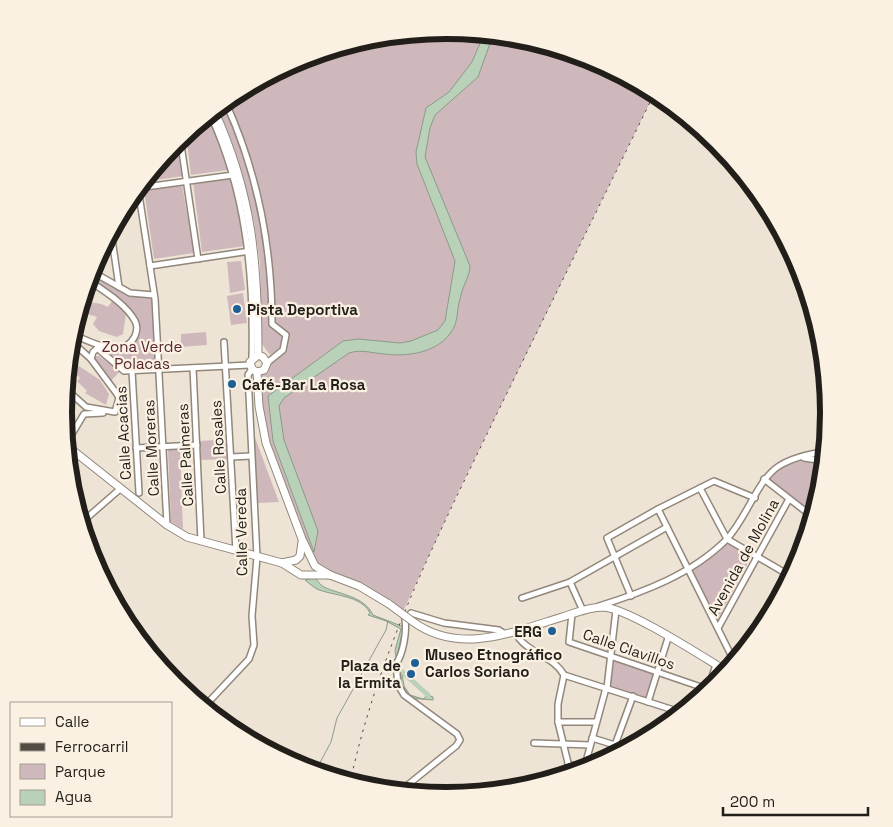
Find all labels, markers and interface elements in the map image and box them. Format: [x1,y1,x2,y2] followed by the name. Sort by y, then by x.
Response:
[247,300,358,319] place label: Pista Deportiva
[231,303,243,315] marker: Pista Deportiva
[102,337,182,373] park label: Zona Verde Polacas
[242,375,366,394] place label: Café-Bar La Rosa
[226,378,238,390] marker: Café-Bar La Rosa
[111,385,135,480] street label: Calle Acacias
[139,399,163,497] street label: Calle Moreras
[206,399,230,494] street label: Calle Rosales
[173,403,197,507] street label: Calle Palmeras
[231,487,251,576] street label: Calle Vereda
[703,495,783,619] street label: Avenida de Molina
[514,622,542,641] place label: ERG
[580,624,678,674] street label: Calle Clavillos
[546,625,558,637] marker: ERG
[425,645,562,681] place label: Museo Etnográfico Carlos Soriano
[338,656,401,692] place label: Plaza de la Ermita
[409,657,421,669] marker: Museo Etnográfico Carlos Soriano
[405,668,417,680] marker: Plaza de la Ermita
[10,702,172,817] legend
[55,712,90,731] text: Calle
[55,737,128,756] text: Ferrocarril
[55,762,106,781] text: Parque
[723,784,868,816] scale bar
[55,787,92,806] text: Agua
[730,792,775,811] text: 200 m

